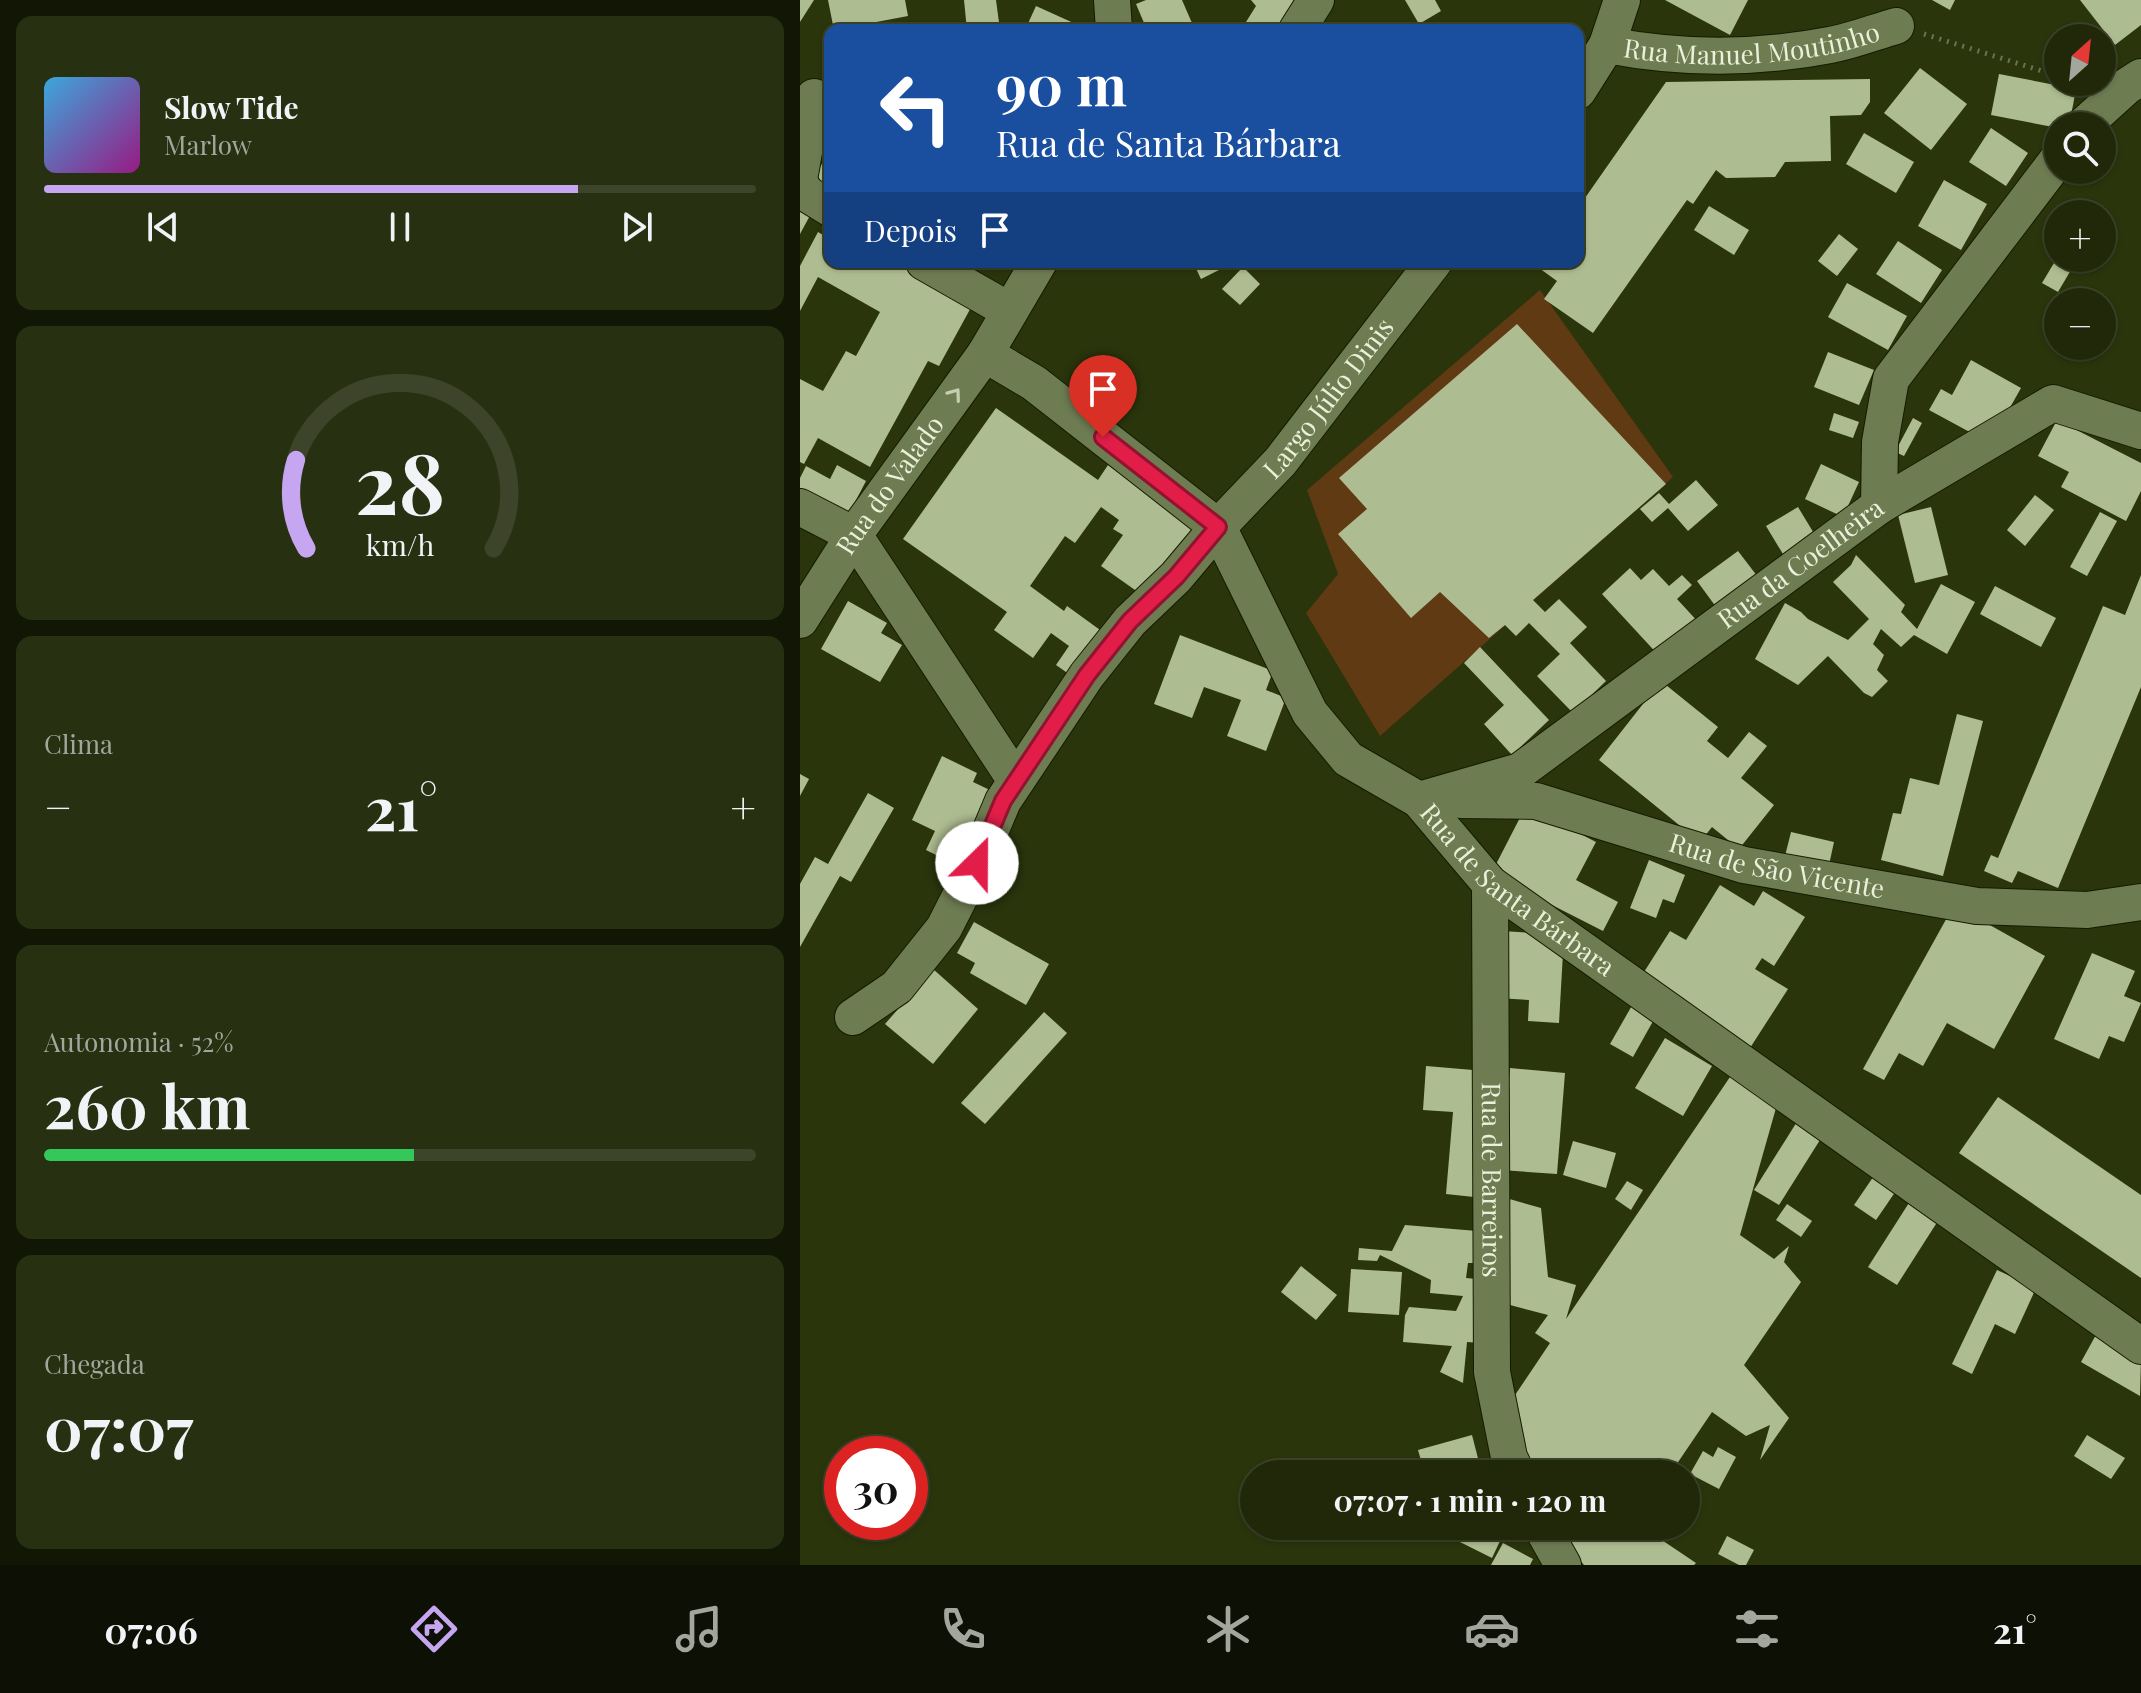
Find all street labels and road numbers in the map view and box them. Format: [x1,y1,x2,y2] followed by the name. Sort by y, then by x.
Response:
[1622,13,1884,72] street label: Rua Manuel Moutinho
[1254,310,1401,485] street label: Largo Júlio Dinis
[827,408,951,561] street label: Rua do Valado
[1710,489,1890,636] street label: Rua da Coelheira
[1413,795,1622,983] street label: Rua de Santa Bárbara
[1665,824,1887,905] street label: Rua de São Vicente
[1475,1082,1511,1278] street label: Rua de Barreiros

